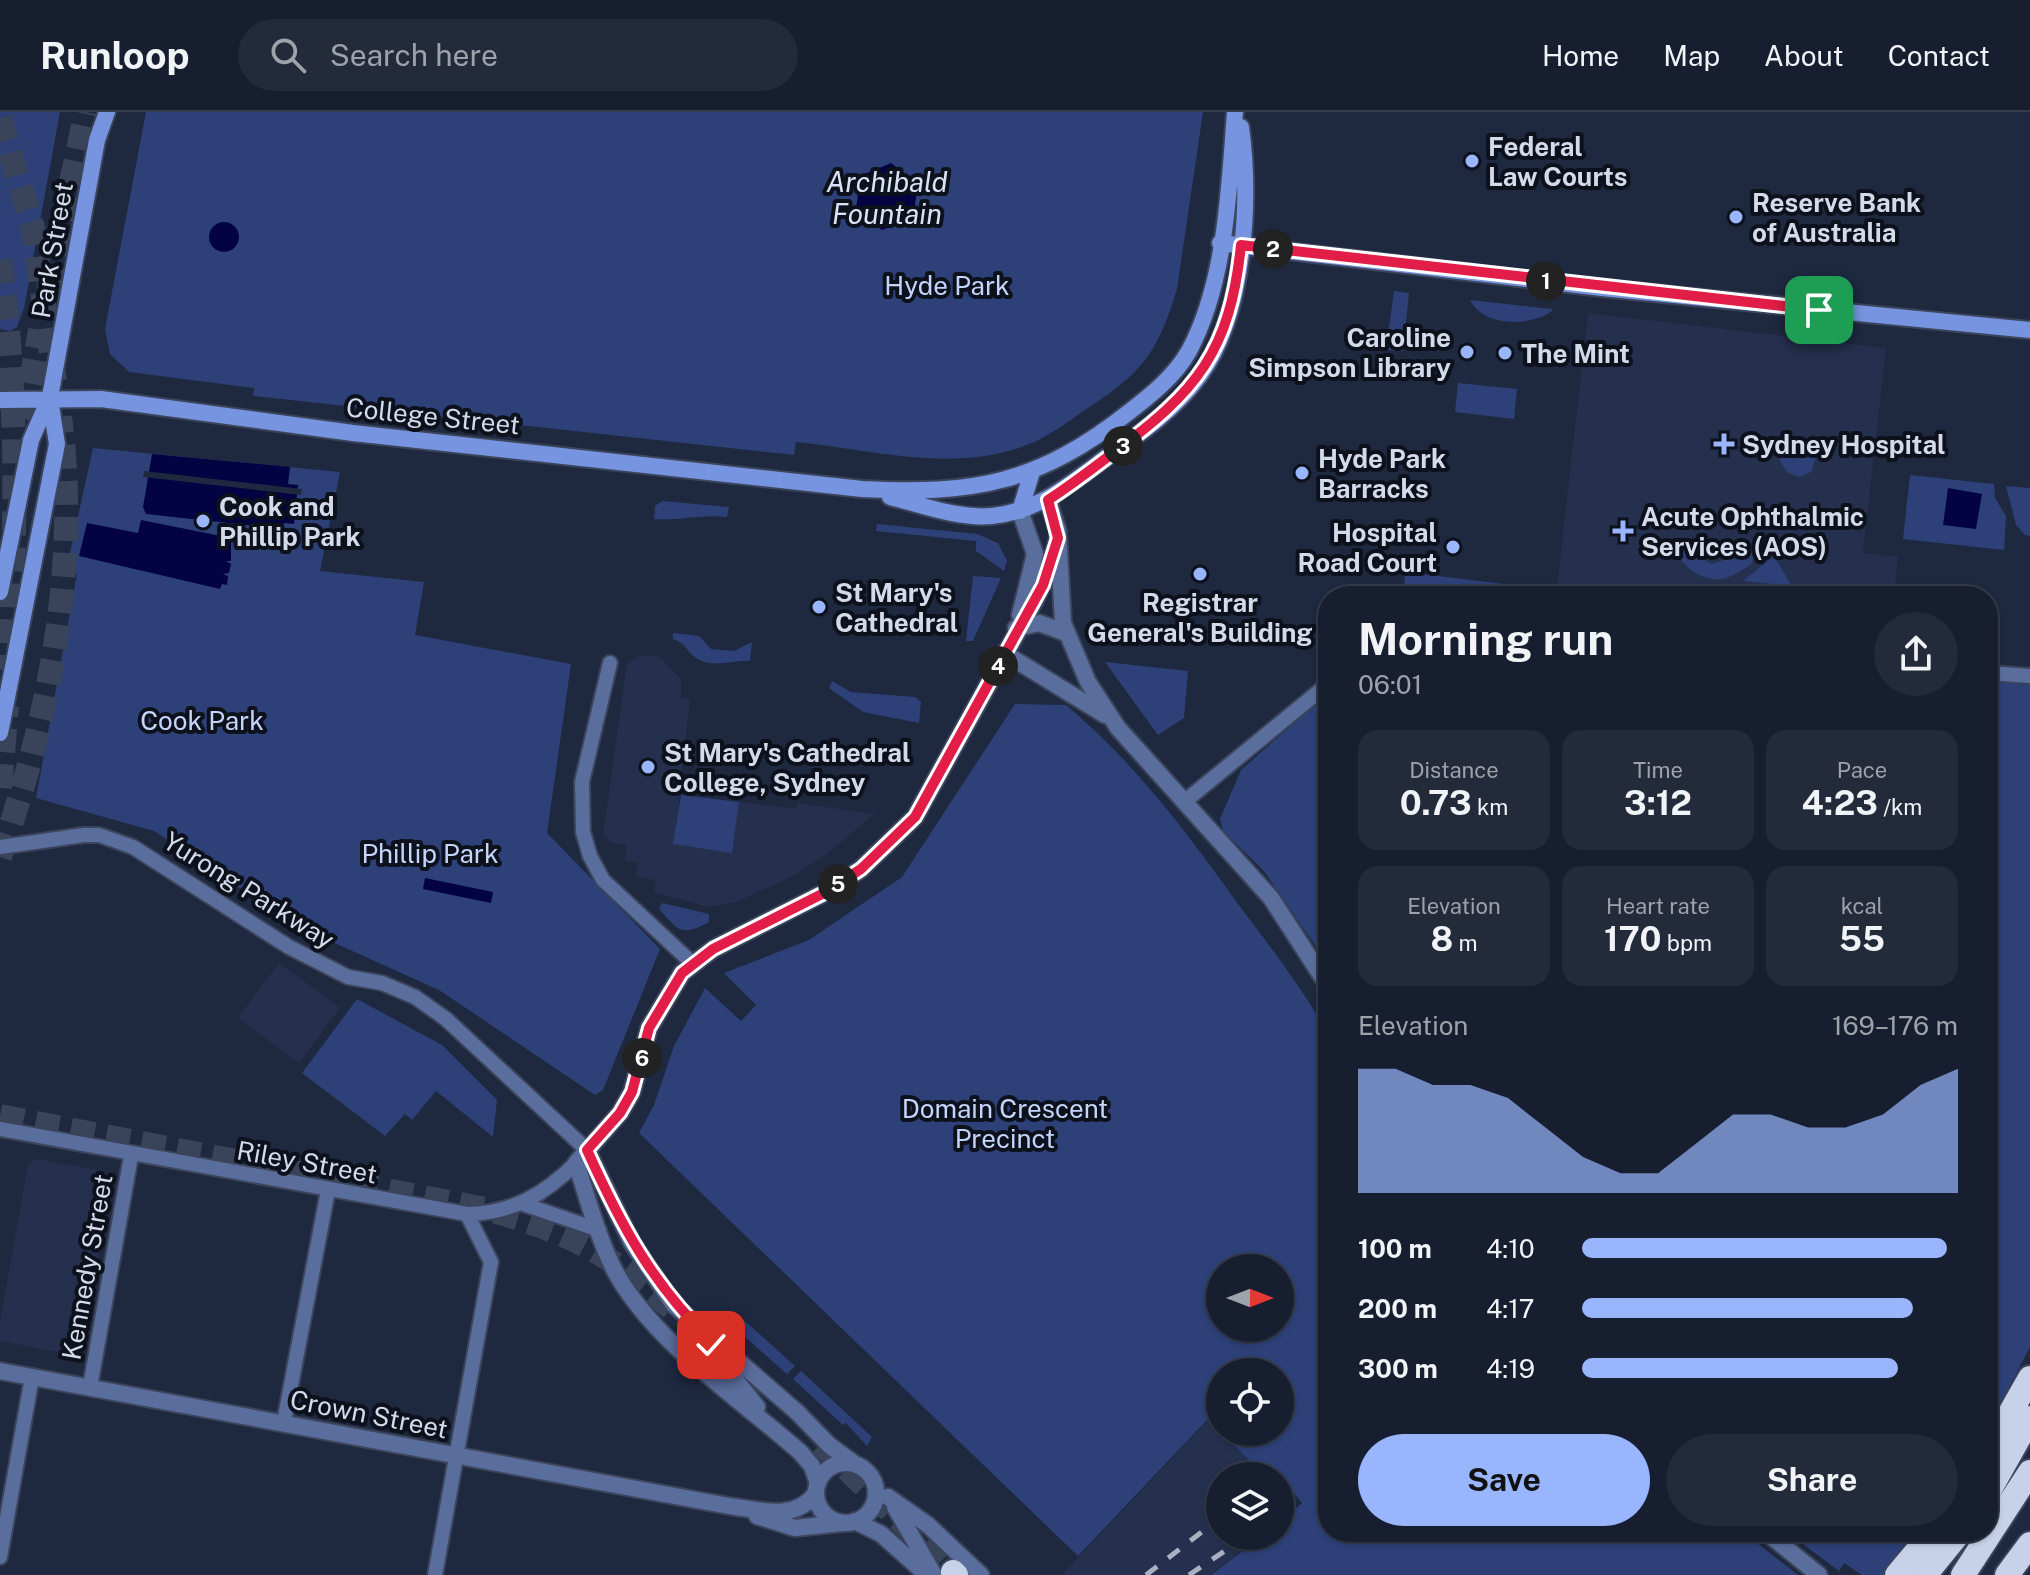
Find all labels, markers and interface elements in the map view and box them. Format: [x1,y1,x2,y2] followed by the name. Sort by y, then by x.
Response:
[238,19,798,91] search box
[40,33,190,78] text: Runloop
[266,33,310,77] icon: search
[330,37,498,73] text: Search here
[1542,39,1619,72] text: Home
[1663,39,1720,72] text: Map
[1764,39,1844,72] text: About
[1888,39,1990,72] text: Contact
[1488,131,1627,192] place label: Federal Law Courts
[1463,152,1481,170] marker: Federal Law Courts
[826,165,948,230] water label: Archibald Fountain
[25,179,79,321] street label: Park Street
[1752,187,1921,248] place label: Reserve Bank of Australia
[1727,208,1745,226] marker: Reserve Bank of Australia
[1253,229,1293,269] pin: 2
[1266,236,1280,262] text: 2
[1526,261,1566,301] pin: 1
[1541,268,1551,294] text: 1
[884,270,1010,301] park label: Hyde Park
[1785,276,1853,344] pin
[1797,288,1841,332] icon: arrive
[1248,322,1451,383] place label: Caroline Simpson Library
[1521,338,1630,369] place label: The Mint
[1458,343,1476,361] marker: Caroline Simpson Library
[1496,344,1514,362] marker: The Mint
[345,391,521,441] street label: College Street
[1103,426,1143,466] pin: 3
[1742,429,1946,460] place label: Sydney Hospital
[1116,433,1130,459] text: 3
[1713,433,1735,455] marker: Sydney Hospital
[1318,443,1446,504] place label: Hyde Park Barracks
[1293,464,1311,482] marker: Hyde Park Barracks
[219,491,361,552] place label: Cook and Phillip Park
[1641,501,1864,562] place label: Acute Ophthalmic Services (AOS)
[194,512,212,530] marker: Cook and Phillip Park
[1298,517,1437,578] place label: Hospital Road Court
[1612,520,1634,542] marker: Acute Ophthalmic Services (AOS)
[1444,538,1462,556] marker: Hospital Road Court
[1191,565,1209,583] marker: Registrar General's Building
[835,577,958,638] place label: St Mary's Cathedral
[1087,587,1313,648] place label: Registrar General's Building
[810,598,828,616] marker: St Mary's Cathedral
[1874,612,1958,696] button: share
[1358,613,1613,665] text: Morning run
[978,646,1018,686] pin: 4
[991,653,1005,679] text: 4
[1358,669,1422,700] text: 06:01
[140,705,264,736] park label: Cook Park
[664,737,910,798] place label: St Mary's Cathedral College, Sydney
[1409,757,1499,783] text: Distance
[1633,757,1683,783] text: Time
[1837,757,1887,783] text: Pace
[639,758,657,776] marker: St Mary's Cathedral College, Sydney
[1400,783,1472,823] text: 0.73
[1624,783,1692,823] text: 3:12
[1802,783,1878,823] text: 4:23
[1472,794,1508,820] text: km
[1878,794,1922,820] text: /km
[158,825,340,955] street label: Yurong Parkway
[361,838,499,869] park label: Phillip Park
[818,864,858,904] pin: 5
[831,871,845,897] text: 5
[1407,893,1501,919] text: Elevation
[1606,893,1710,919] text: Heart rate
[1841,893,1883,919] text: kcal
[1430,919,1453,959] text: 8
[1604,919,1661,959] text: 170
[1839,919,1885,959] text: 55
[1453,930,1478,956] text: m
[1661,930,1712,956] text: bpm
[1358,1010,1468,1041] text: Elevation
[1832,1010,1958,1041] text: 169–176 m
[622,1038,662,1078] pin: 6
[635,1045,649,1071] text: 6
[902,1093,1108,1154] park label: Domain Crescent Precinct
[234,1134,380,1190] street label: Riley Street
[55,1172,119,1362] street label: Kennedy Street
[1358,1233,1432,1264] text: 100 m
[1486,1233,1535,1264] text: 4:10
[1206,1254,1294,1342] north arrow
[1206,1254,1294,1550] map controls
[1358,1293,1437,1324] text: 200 m
[1486,1293,1534,1324] text: 4:17
[677,1311,745,1379] pin
[689,1323,733,1367] icon: check
[1358,1353,1438,1384] text: 300 m
[1486,1353,1535,1384] text: 4:19
[1206,1358,1294,1446] button: locate
[288,1384,450,1444] street label: Crown Street
[1358,1434,1650,1526] button: Save
[1666,1434,1958,1526] button: Share
[1206,1462,1294,1550] button: layers

